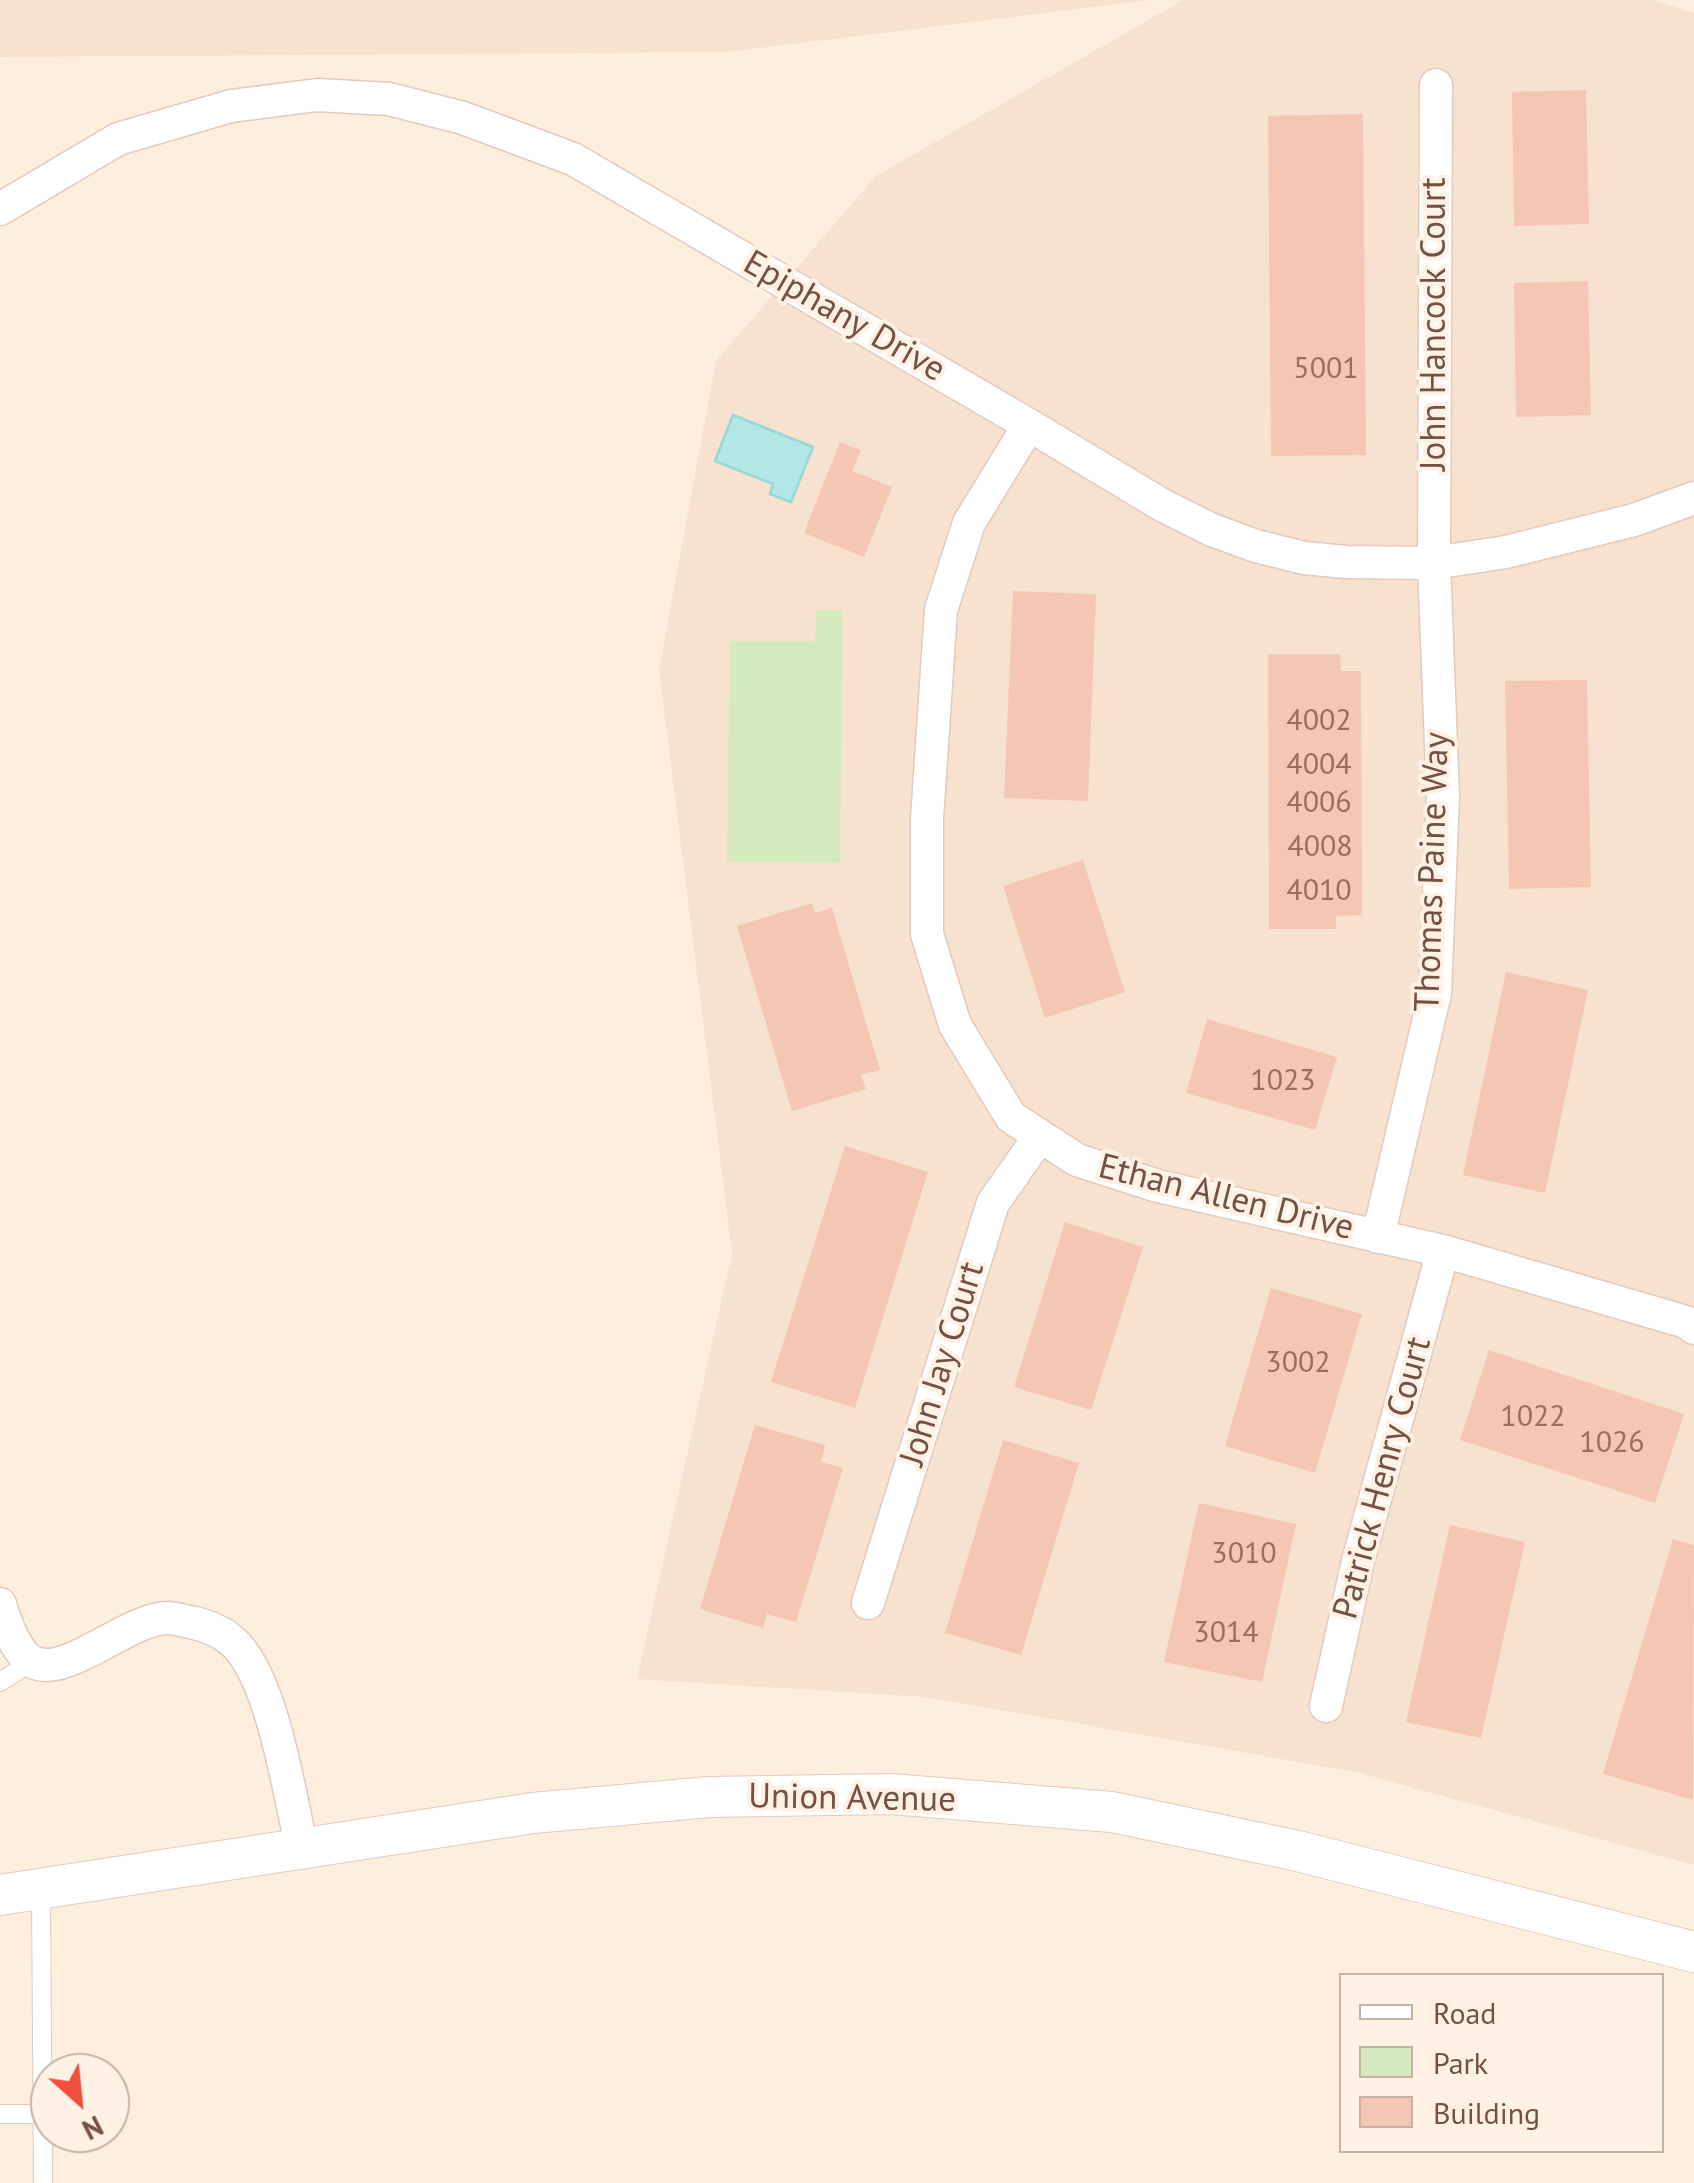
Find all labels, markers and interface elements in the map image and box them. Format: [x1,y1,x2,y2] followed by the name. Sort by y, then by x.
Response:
[1414,177,1456,471] street label: John Hancock Court
[736,242,952,392] street label: Epiphany Drive
[1293,351,1359,387] house number: 5001
[1286,703,1352,739] house number: 4002
[1407,731,1459,1013] street label: Thomas Paine Way
[1286,747,1352,783] house number: 4004
[1286,785,1352,821] house number: 4006
[1287,829,1353,865] house number: 4008
[1286,873,1352,909] house number: 4010
[1250,1063,1316,1099] house number: 1023
[1094,1146,1358,1250] street label: Ethan Allen Drive
[892,1257,994,1471] street label: John Jay Court
[1325,1333,1441,1623] street label: Patrick Henry Court
[1265,1345,1331,1381] house number: 3002
[1500,1399,1566,1435] house number: 1022
[1579,1425,1645,1461] house number: 1026
[1211,1536,1277,1572] house number: 3010
[1193,1615,1259,1651] house number: 3014
[748,1776,956,1822] street label: Union Avenue
[1339,1973,1664,2153] legend
[1433,1993,1497,2032] text: Road
[1433,2043,1488,2082] text: Park
[30,2053,130,2153] north arrow
[1433,2093,1540,2132] text: Building
[76,2108,110,2149] text: N

